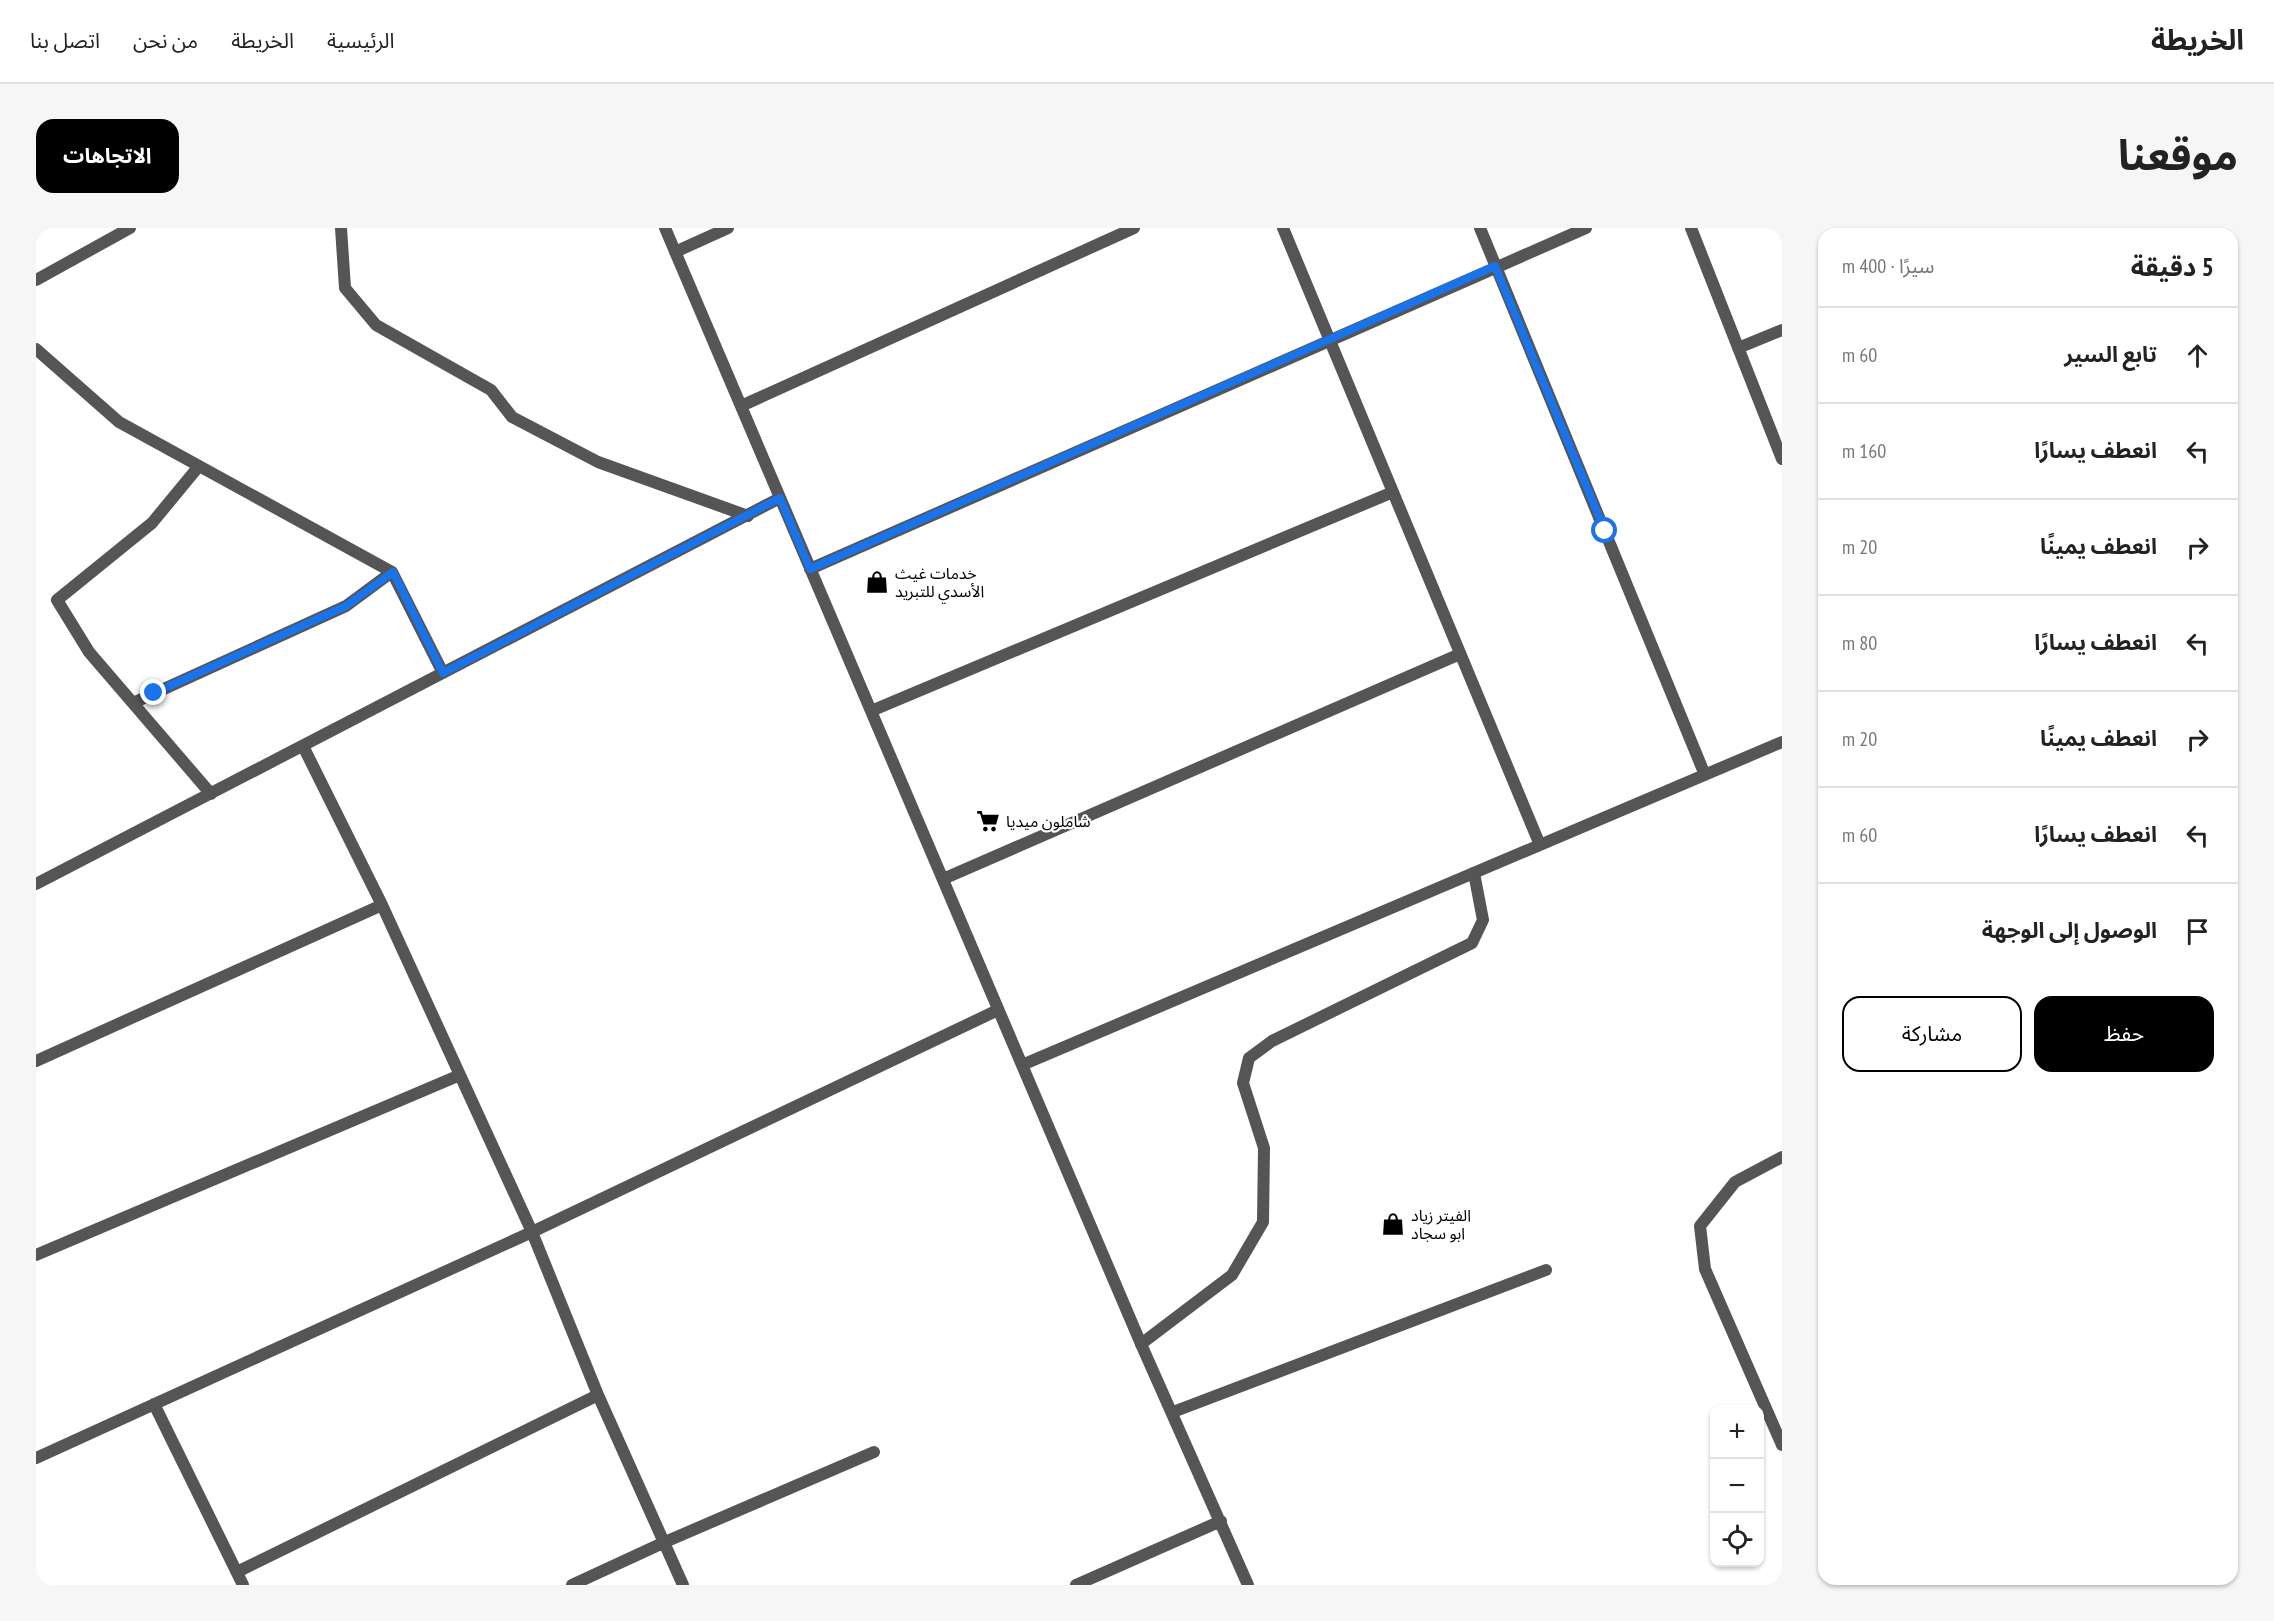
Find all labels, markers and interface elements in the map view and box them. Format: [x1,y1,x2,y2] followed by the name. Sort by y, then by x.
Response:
[2151,21,2244,58] text: الخريطة
[30,27,100,54] text: اتصل بنا
[133,27,198,54] text: من نحن
[231,27,294,54] text: الخريطة
[327,27,395,54] text: الرئيسية
[36,119,179,193] button: الاتجاهات
[2118,127,2238,182] text: موقعنا
[2131,250,2214,283] text: 5 دقيقة
[1842,253,1934,279] text: سيرًا · 400 m
[2181,339,2214,372] icon: ahead
[2064,340,2157,368] text: تابع السير
[1842,342,1877,368] text: 60 m
[2181,435,2214,468] icon: left
[2034,436,2157,464] text: انعطف يسارًا
[1842,438,1886,464] text: 160 m
[1591,517,1617,543] route start
[2181,531,2214,564] icon: right
[2040,532,2157,560] text: انعطف يمينًا
[1842,534,1877,560] text: 20 m
[895,563,984,604] place label: خدمات غيث الأسدي للتبريد
[864,569,890,595] shop icon: خدمات غيث الأسدي للتبريد
[2181,627,2214,660] icon: left
[2034,628,2157,656] text: انعطف يسارًا
[1842,630,1877,656] text: 80 m
[140,679,166,705] route end
[2181,723,2214,756] icon: right
[2040,724,2157,752] text: انعطف يمينًا
[1842,726,1877,752] text: 20 m
[975,808,1001,834] supermarket icon: شاملون ميديا
[1006,811,1091,831] place label: شاملون ميديا
[2181,819,2214,852] icon: left
[2034,820,2157,848] text: انعطف يسارًا
[1842,822,1877,848] text: 60 m
[2181,915,2214,948] icon: arrive
[1982,916,2157,944] text: الوصول إلى الوجهة
[1842,996,2022,1072] button: مشاركة
[2034,996,2214,1072] button: حفظ
[1411,1205,1471,1243] place label: الفيتر زياد ابو سجاد
[1380,1211,1406,1237] shop icon: الفيتر زياد ابو سجاد
[1710,1405,1764,1567] map controls
[1710,1405,1764,1459] button: +
[1710,1459,1764,1513] button: −
[1710,1513,1764,1567] button: locate

